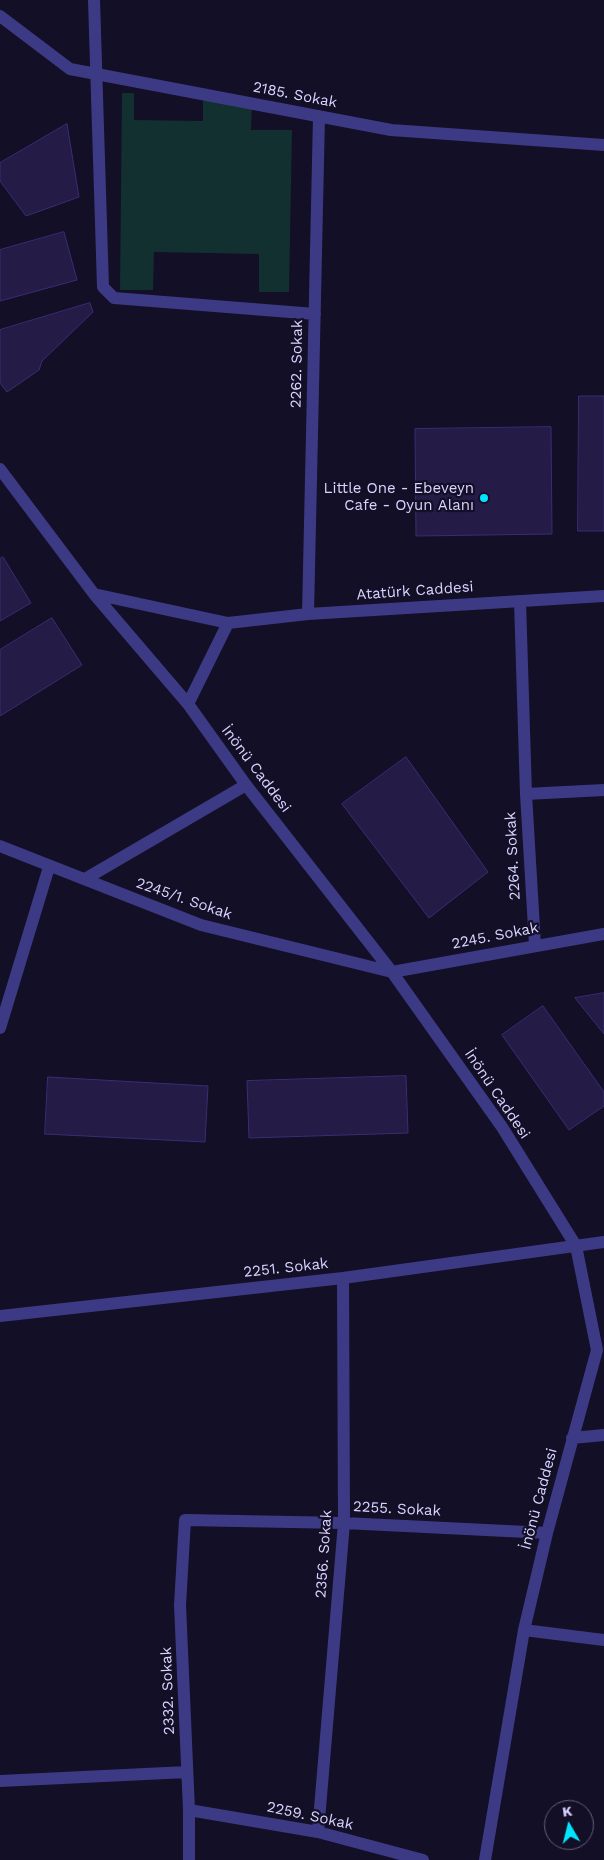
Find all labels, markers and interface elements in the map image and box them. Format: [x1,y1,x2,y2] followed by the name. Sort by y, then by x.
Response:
[251,78,339,112] street label: 2185. Sokak
[287,320,307,408] street label: 2262. Sokak
[324,480,474,515] place label: Little One - Ebeveyn Cafe - Oyun Alanı
[478,492,490,504] marker: Little One - Ebeveyn Cafe - Oyun Alanı
[356,578,474,604] street label: Atatürk Caddesi
[217,722,295,816] street label: İnönü Caddesi
[502,811,524,901] street label: 2264. Sokak
[134,874,234,924] street label: 2245/1. Sokak
[450,919,540,953] street label: 2245. Sokak
[460,1046,534,1142] street label: İnönü Caddesi
[243,1255,329,1281] street label: 2251. Sokak
[517,1446,561,1552] street label: İnönü Caddesi
[353,1498,441,1520] street label: 2255. Sokak
[312,1509,336,1599] street label: 2356. Sokak
[157,1647,179,1735] street label: 2332. Sokak
[265,1798,355,1834] street label: 2259. Sokak
[544,1800,594,1850] north arrow
[561,1803,573,1820] text: K

